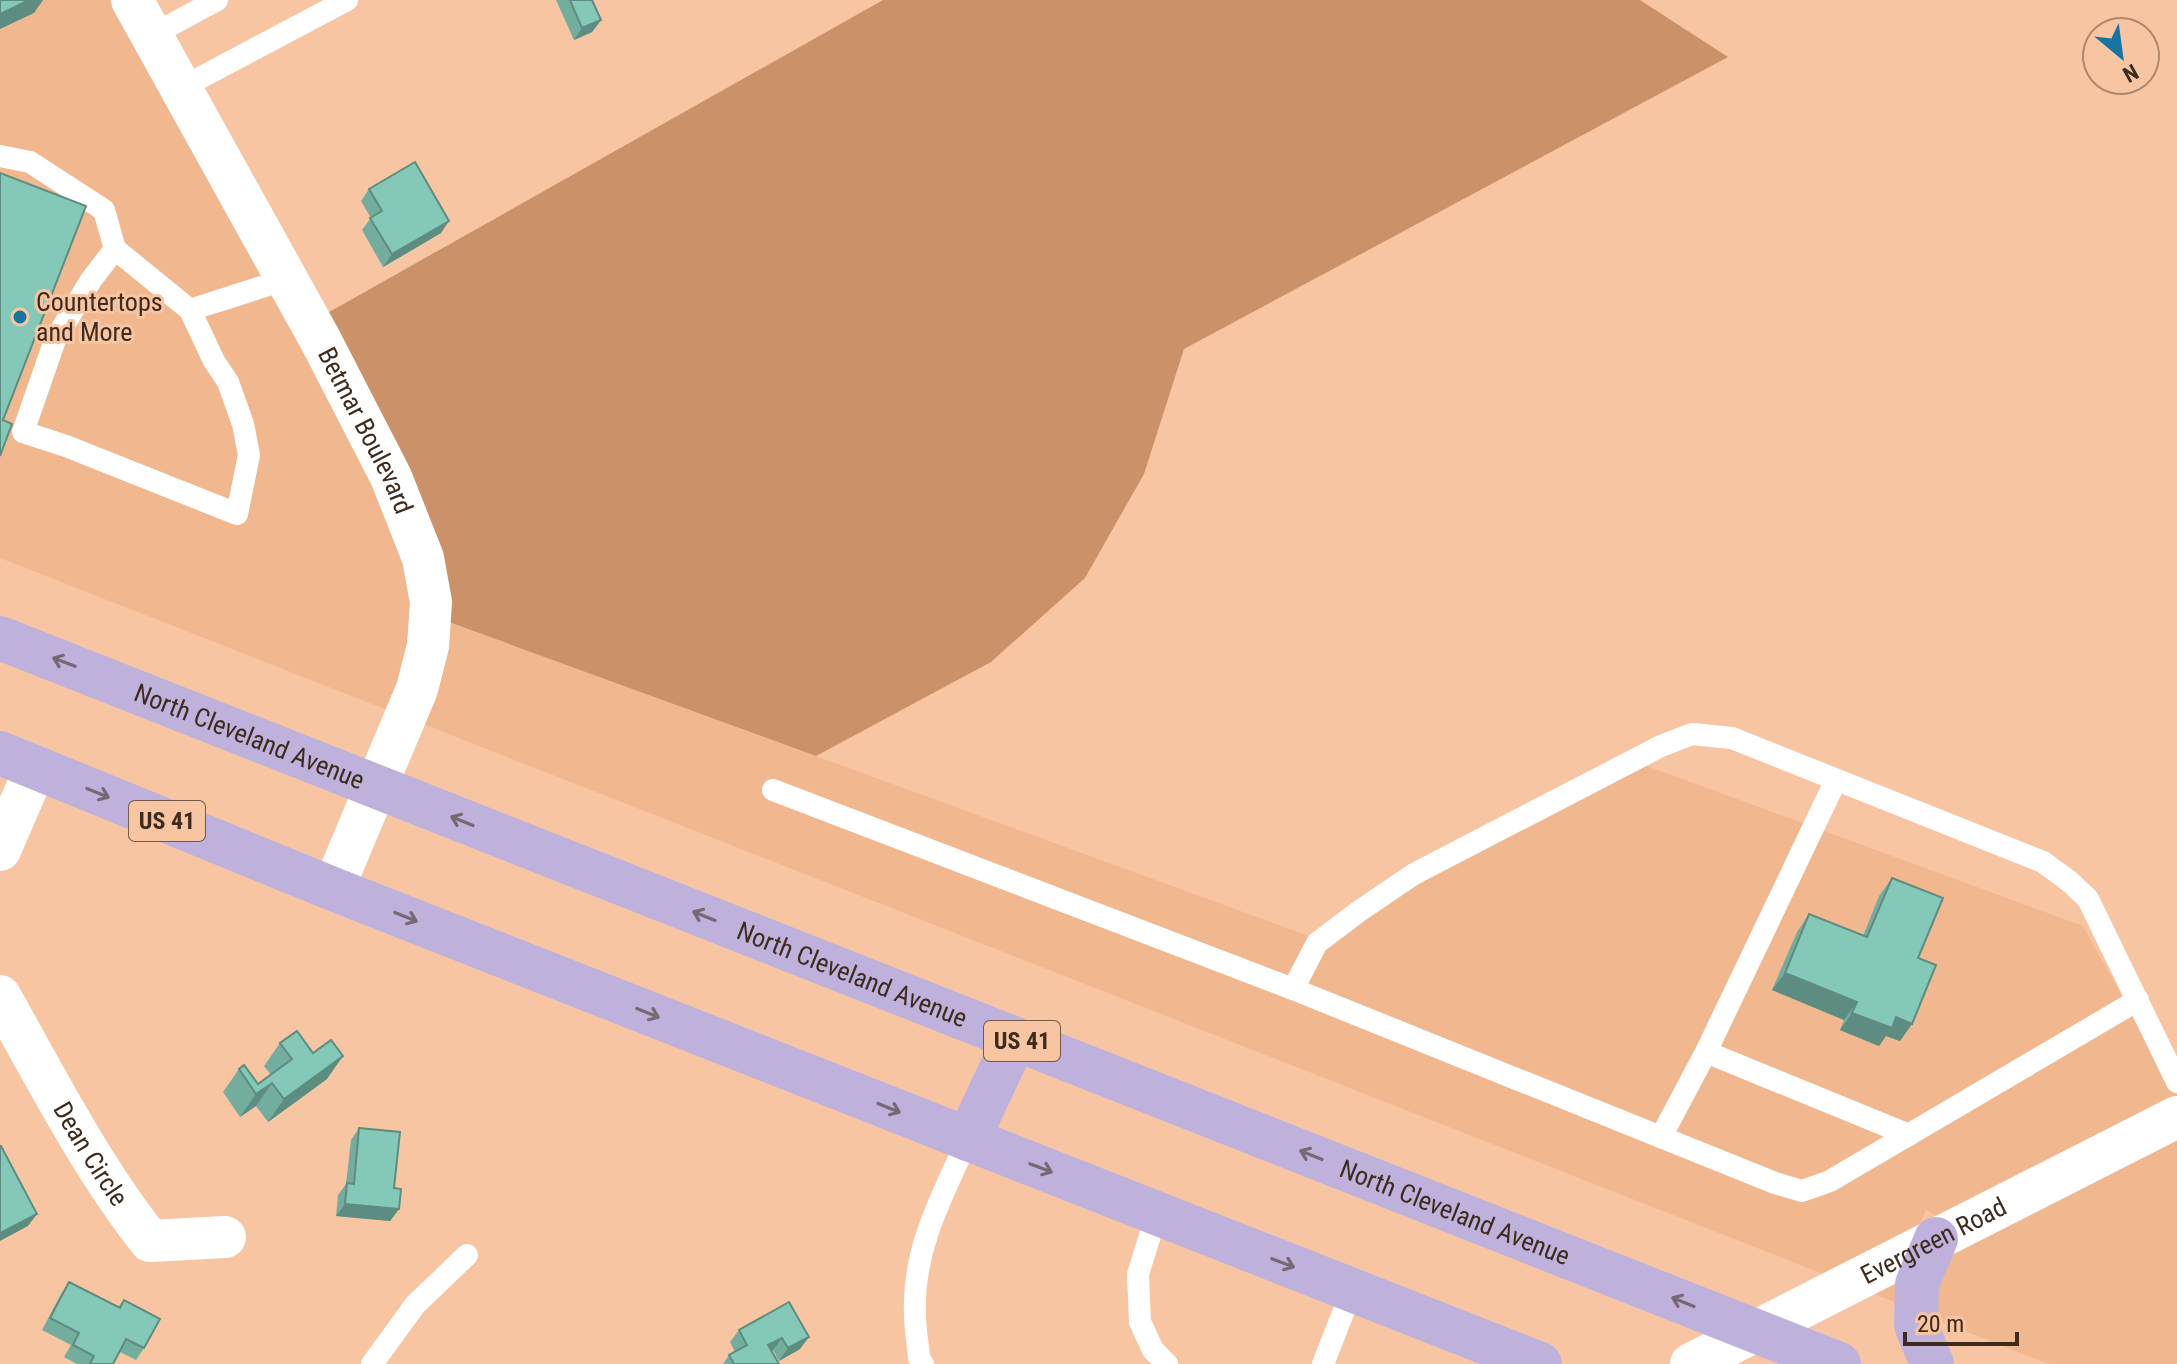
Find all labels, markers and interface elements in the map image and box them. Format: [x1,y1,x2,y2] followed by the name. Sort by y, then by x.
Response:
[2081,16,2161,96] north arrow
[2118,59,2142,87] text: N
[36,287,163,347] place label: Countertops and More
[11,308,29,326] marker: Countertops and More
[312,342,419,518] street label: Betmar Boulevard
[52,654,77,668] one-way arrow
[130,678,369,795] street label: North Cleveland Avenue
[85,787,110,801] one-way arrow
[129,801,205,841] road number: US 41
[450,813,475,827] one-way arrow
[692,908,717,922] one-way arrow
[393,911,418,925] one-way arrow
[733,915,971,1033] street label: North Cleveland Avenue
[635,1007,660,1021] one-way arrow
[984,1021,1060,1061] road number: US 41
[47,1097,134,1211] street label: Dean Circle
[876,1102,901,1116] one-way arrow
[1299,1147,1324,1161] one-way arrow
[1335,1153,1574,1271] street label: North Cleveland Avenue
[1028,1162,1053,1176] one-way arrow
[1856,1191,2011,1290] street label: Evergreen Road
[1270,1257,1295,1271] one-way arrow
[1671,1294,1696,1308] one-way arrow
[1905,1296,2017,1346] scale bar
[1917,1310,1964,1338] text: 20 m

